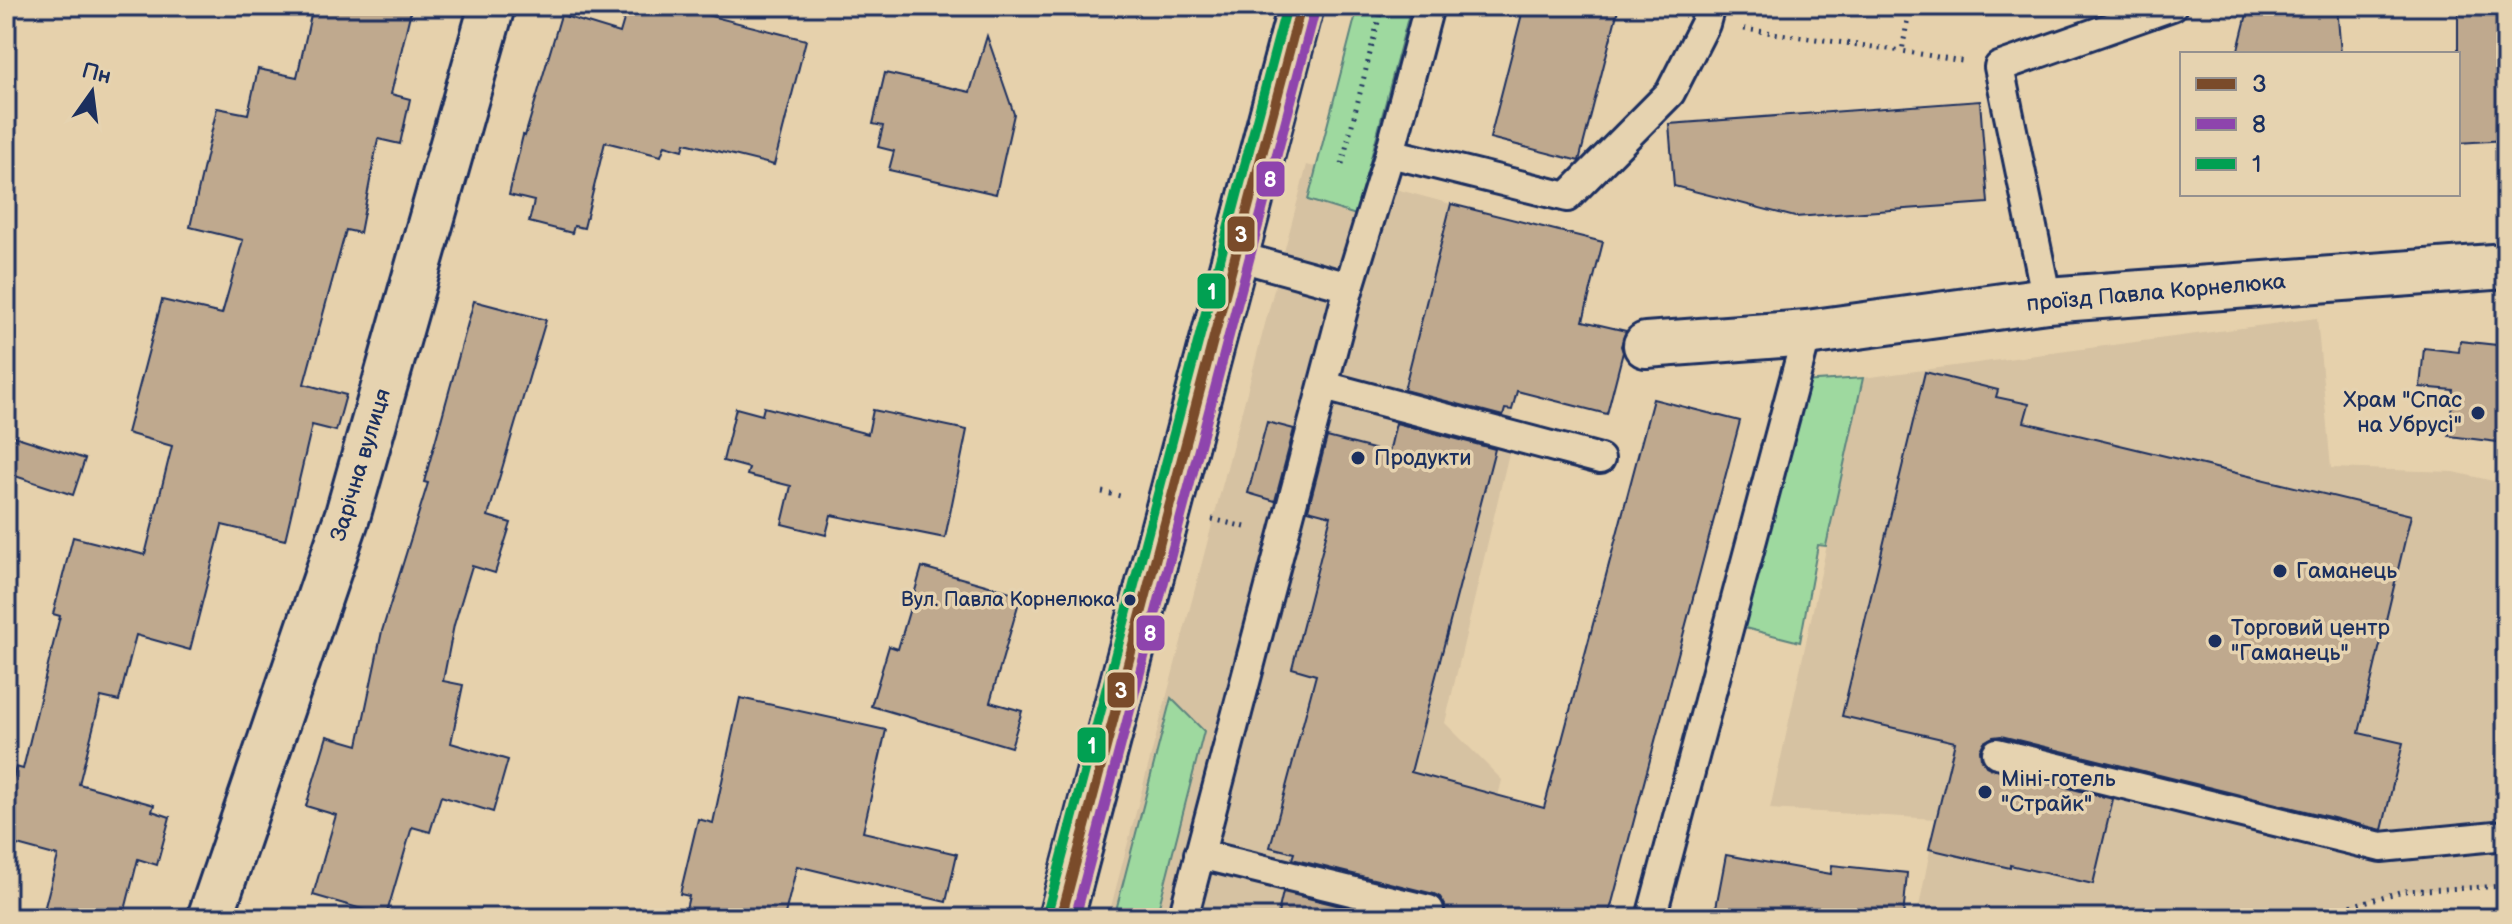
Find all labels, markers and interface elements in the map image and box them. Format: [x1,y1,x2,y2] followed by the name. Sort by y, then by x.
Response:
[52,52,132,132] north arrow
[2180,52,2460,196] legend
[79,57,114,91] text: Пн
[2252,70,2267,99] text: 3
[2252,110,2266,139] text: 8
[2252,150,2261,179] text: 1
[1255,160,1286,198] line badge: 8
[1263,167,1277,194] text: 8
[1226,215,1256,253] line badge: 3
[1235,222,1248,249] text: 3
[2025,268,2287,318] street label: проїзд Павла Корнелюка
[1196,272,1227,310] line badge: 1
[1207,279,1217,306] text: 1
[325,385,397,545] street label: Зарічна вулиця
[2343,387,2462,439] place label: Храм "Спас на Убрусі"
[2469,404,2487,422] marker: Храм "Спас на Убрусі"
[1374,445,1471,472] place label: Продукти
[1349,449,1367,467] marker: Продукти
[2296,558,2397,585] place label: Гаманець
[2271,562,2289,580] marker: Гаманець
[901,588,1115,612] place label: Вул. Павла Корнелюка
[1122,592,1138,608] marker: Вул. Павла Корнелюка
[1135,614,1166,652] line badge: 8
[2231,615,2390,667] place label: Торговий центр "Гаманець"
[1143,621,1157,648] text: 8
[2206,632,2224,650] marker: Торговий центр "Гаманець"
[1106,671,1136,709] line badge: 3
[1115,678,1128,705] text: 3
[1076,726,1107,764] line badge: 1
[1087,733,1097,760] text: 1
[2001,766,2116,818] place label: Міні-готель "Страйк"
[1976,783,1994,801] marker: Міні-готель "Страйк"

